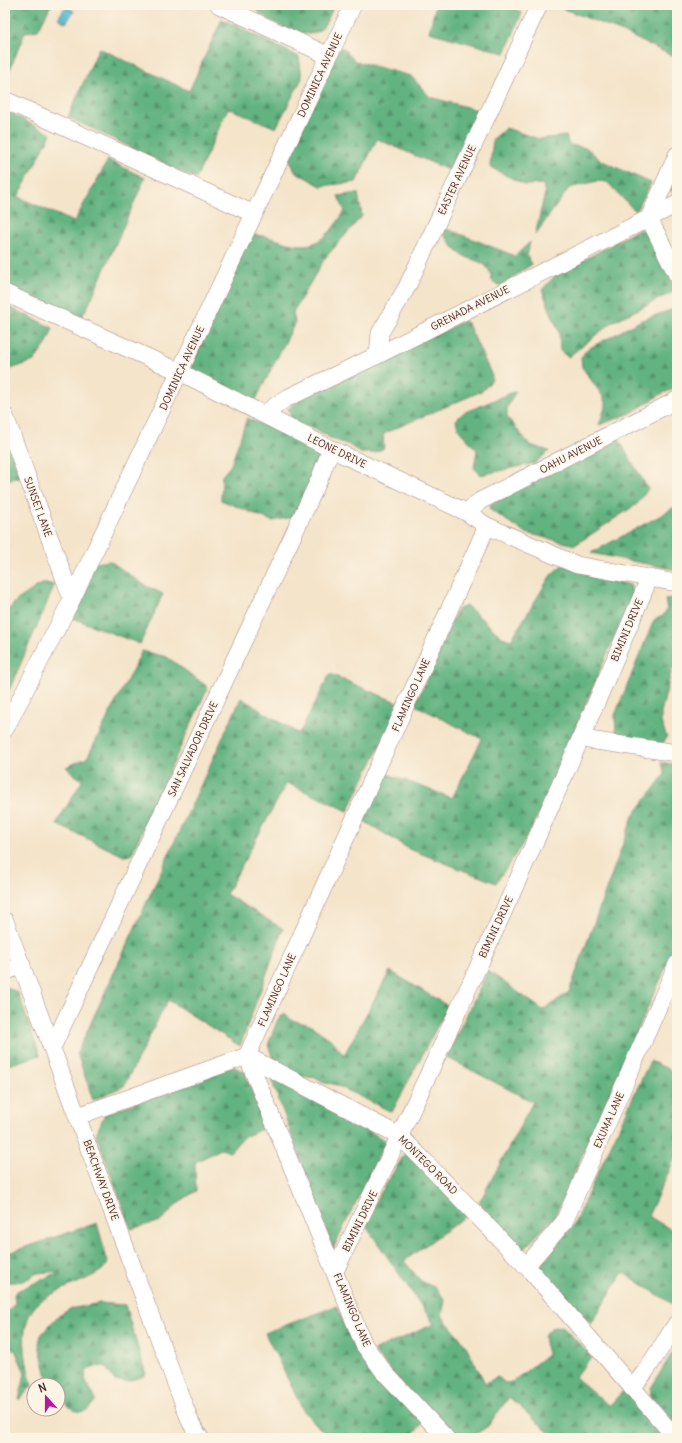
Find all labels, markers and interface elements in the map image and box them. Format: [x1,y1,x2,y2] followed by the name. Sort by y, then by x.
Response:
[295,31,345,119] street label: DOMINICA AVENUE
[435,143,479,217] street label: EASTER AVENUE
[428,283,512,333] street label: GRENADA AVENUE
[157,324,207,412] street label: DOMINICA AVENUE
[305,431,369,471] street label: LEONE DRIVE
[538,434,605,476] street label: OAHU AVENUE
[21,475,55,539] street label: SUNSET LANE
[608,597,646,663] street label: BIMINI DRIVE
[389,656,433,734] street label: FLAMINGO LANE
[165,699,221,799] street label: SAN SALVADOR DRIVE
[476,894,516,960] street label: BIMINI DRIVE
[255,951,299,1029] street label: FLAMINGO LANE
[591,1090,627,1150] street label: EXUMA LANE
[396,1133,460,1197] street label: MONTEGO ROAD
[80,1138,122,1222] street label: BEACHWAY DRIVE
[339,1188,381,1254] street label: BIMINI DRIVE
[331,1271,373,1349] street label: FLAMINGO LANE
[26,1377,66,1417] north arrow
[36,1380,48,1396] text: N

